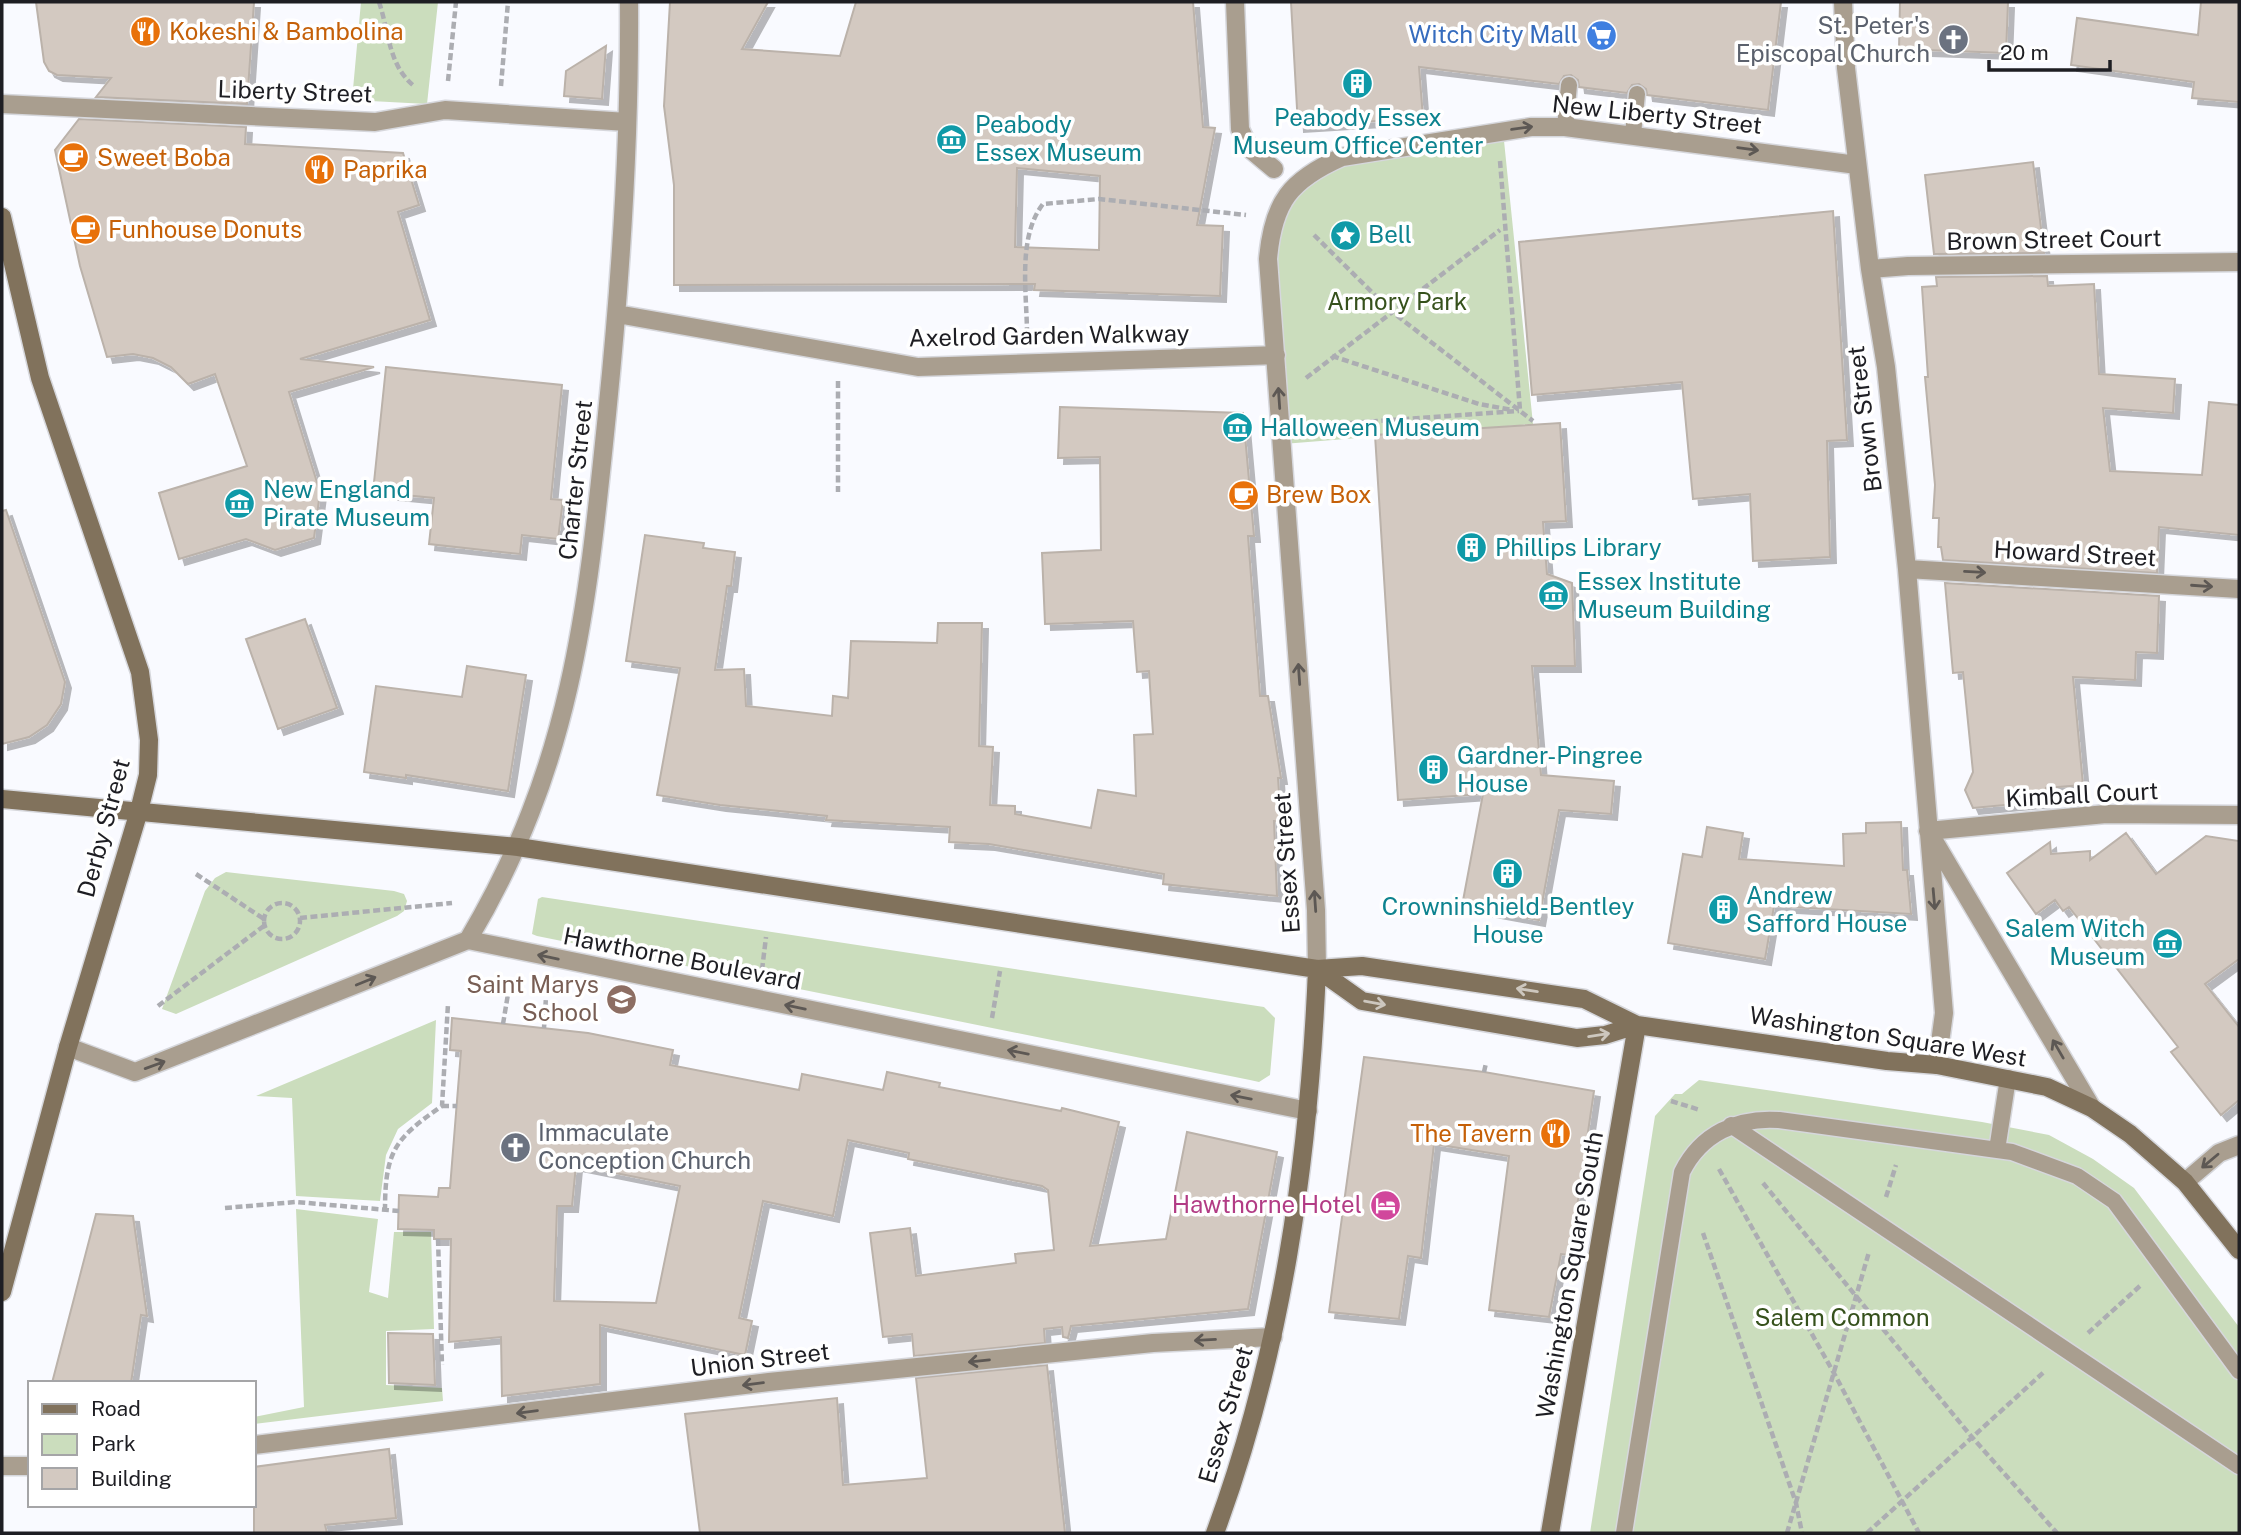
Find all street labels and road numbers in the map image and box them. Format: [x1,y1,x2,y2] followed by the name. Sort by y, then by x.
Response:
[217,74,373,108] street label: Liberty Street
[1551,89,1763,139] street label: New Liberty Street
[1946,223,2162,255] street label: Brown Street Court
[908,319,1190,351] street label: Axelrod Garden Walkway
[1841,344,1887,494] street label: Brown Street
[553,399,597,561] street label: Charter Street
[1993,535,2157,571] street label: Howard Street
[71,755,135,900] street label: Derby Street
[2005,776,2159,812] street label: Kimball Court
[1267,792,1305,934] street label: Essex Street
[561,921,803,995] street label: Hawthorne Boulevard
[1748,1000,2029,1072] street label: Washington Square West
[1530,1129,1608,1421] street label: Washington Square South
[689,1337,831,1381] street label: Union Street
[1192,1343,1258,1486] street label: Essex Street

